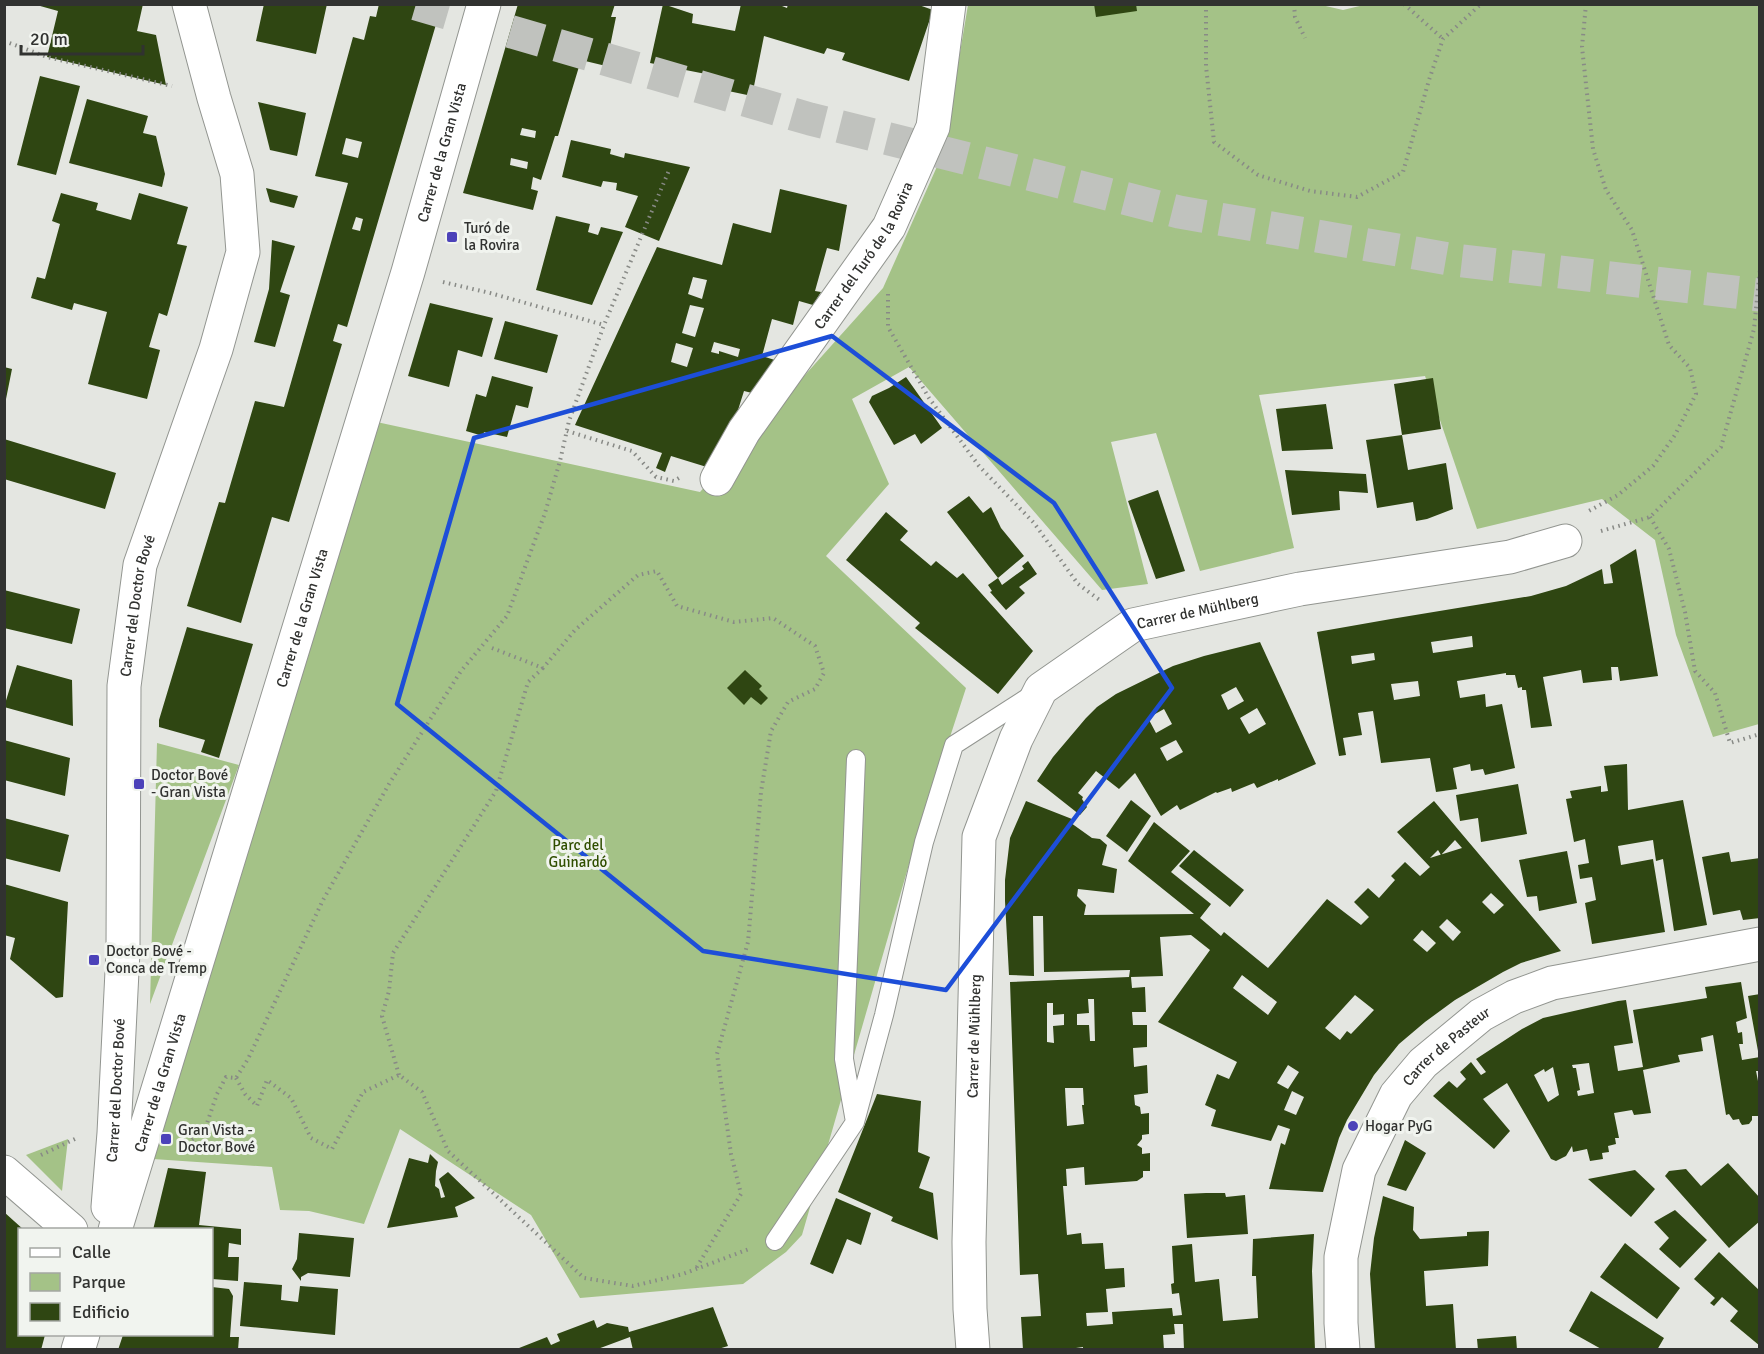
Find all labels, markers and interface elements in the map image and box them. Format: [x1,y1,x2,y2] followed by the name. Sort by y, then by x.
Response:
[21,18,142,56] scale bar
[30,28,68,50] text: 20 m
[414,81,470,224] street label: Carrer de la Gran Vista
[810,179,917,333] street label: Carrer del Turó de la Rovira
[464,219,520,254] place label: Turó de la Rovira
[445,230,459,244] marker: Turó de la Rovira
[116,532,159,678] street label: Carrer del Doctor Bové
[272,546,332,690] street label: Carrer de la Gran Vista
[1135,589,1260,633] street label: Carrer de Mühlberg
[151,766,228,801] place label: Doctor Bové - Gran Vista
[132,777,146,791] marker: Doctor Bové - Gran Vista
[549,836,608,871] park label: Parc del Guinardó
[106,942,207,977] place label: Doctor Bové - Conca de Tremp
[87,953,101,967] marker: Doctor Bové - Conca de Tremp
[964,974,985,1098] street label: Carrer de Mühlberg
[1399,1003,1494,1089] street label: Carrer de Pasteur
[130,1011,190,1154] street label: Carrer de la Gran Vista
[103,1018,129,1163] street label: Carrer del Doctor Bové
[1365,1117,1432,1135] place label: Hogar PyG
[1346,1119,1360,1133] marker: Hogar PyG
[178,1121,255,1156] place label: Gran Vista - Doctor Bové
[159,1132,173,1146] marker: Gran Vista - Doctor Bové
[18,1228,213,1336] legend
[72,1241,111,1263] text: Calle
[72,1271,126,1293] text: Parque
[72,1301,130,1323] text: Edificio

